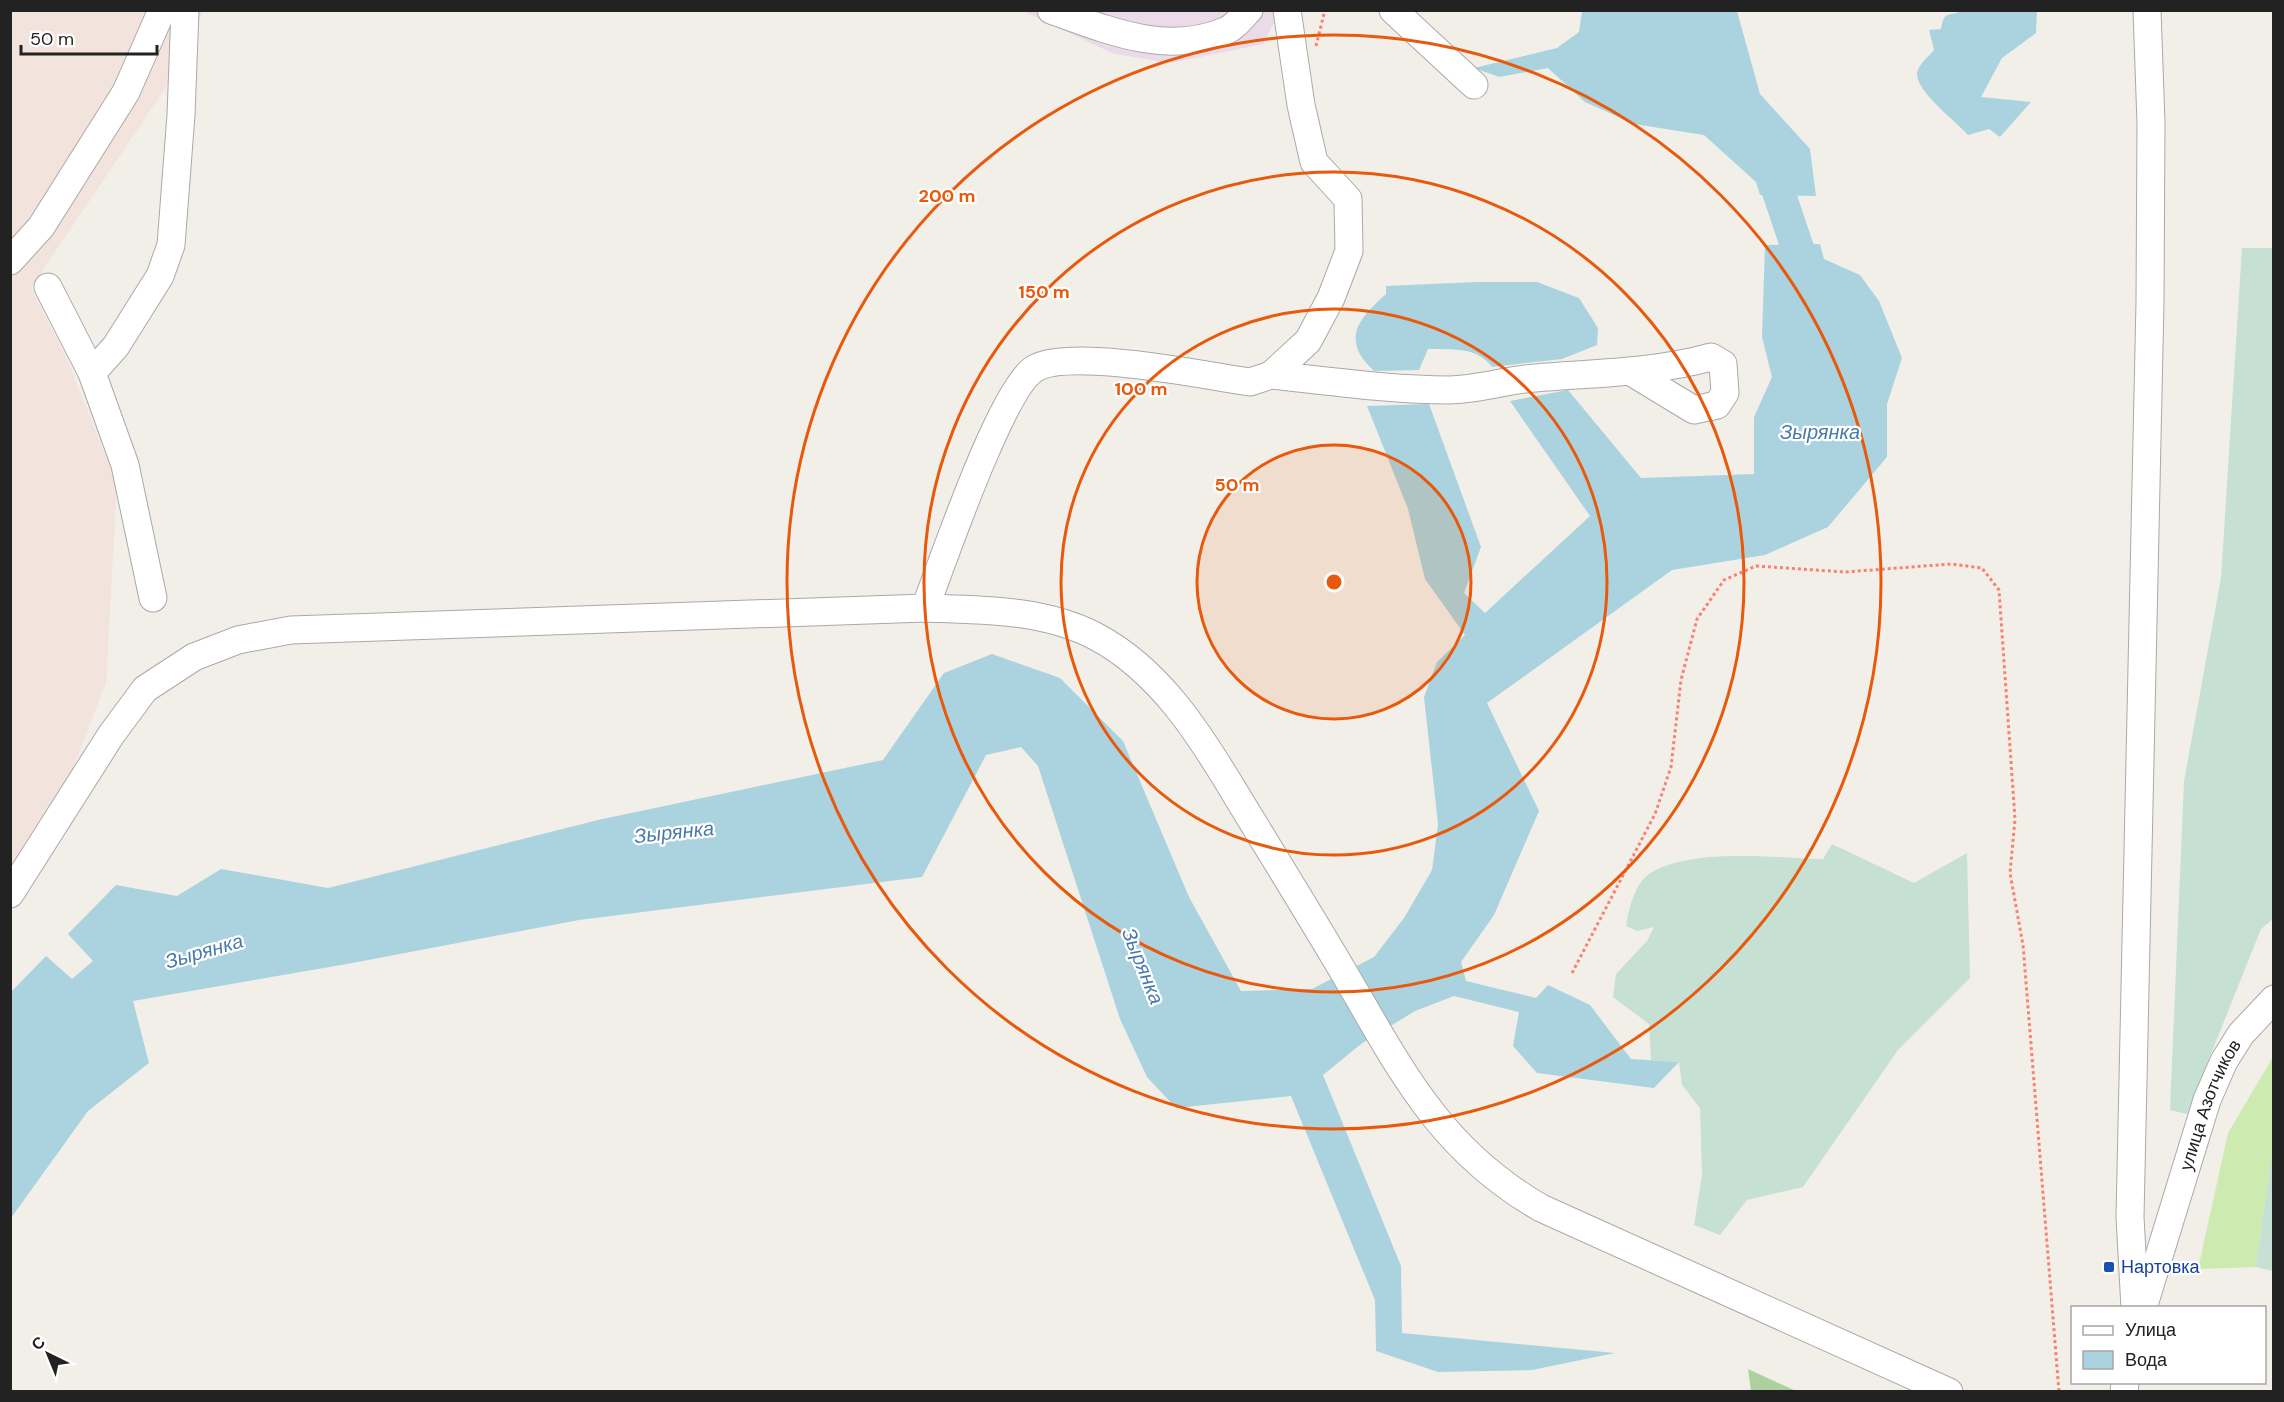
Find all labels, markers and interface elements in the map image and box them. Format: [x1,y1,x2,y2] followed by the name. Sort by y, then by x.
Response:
[21,18,158,56] scale bar
[30,27,74,51] text: 50 m
[919,184,975,208] text: 200 m
[1018,280,1070,304] text: 150 m
[1114,377,1168,401] text: 100 m
[1780,419,1860,445] water label: Зырянка
[1214,473,1260,497] text: 50 m
[1324,572,1344,592] centre of rings
[633,815,715,849] water label: Зырянка
[1116,924,1170,1008] water label: Зырянка
[162,927,246,975] water label: Зырянка
[2174,1035,2247,1174] street label: улица Азотчиков
[2121,1255,2201,1279] place label: Нартовка
[2102,1260,2116,1274] marker: Нартовка
[2071,1306,2266,1384] legend
[2125,1318,2177,1342] text: Улица
[18,1324,78,1384] north arrow
[27,1331,50,1355] text: С
[2125,1348,2168,1372] text: Вода

